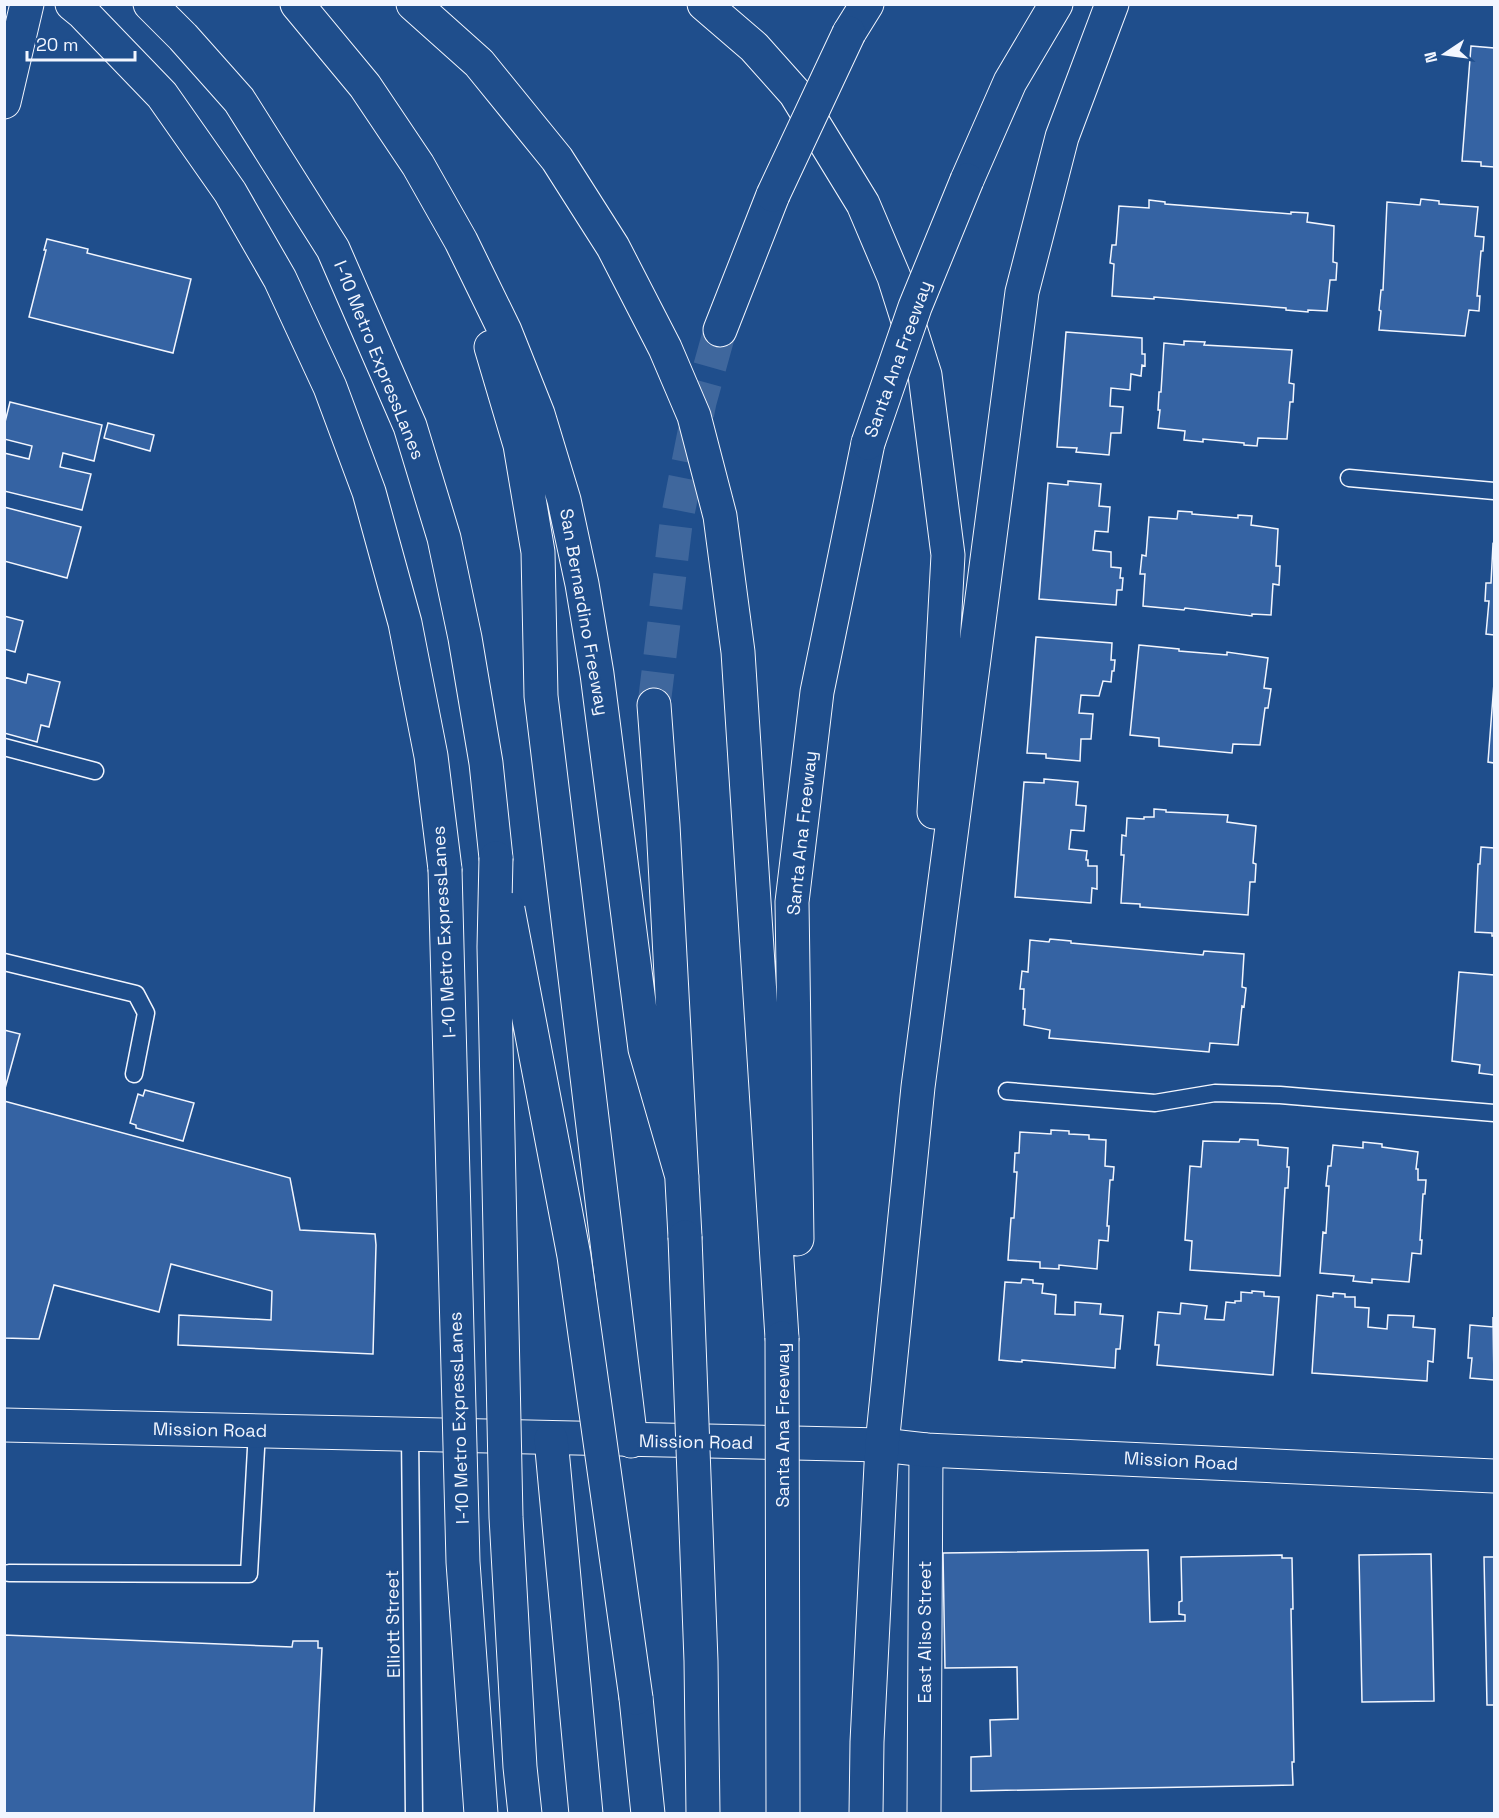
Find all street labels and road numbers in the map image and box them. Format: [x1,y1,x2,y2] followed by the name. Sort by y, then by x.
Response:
[329,257,430,463] street label: I-10 Metro ExpressLanes
[858,277,937,440] street label: Santa Ana Freeway
[555,507,614,717] street label: San Bernardino Freeway
[781,750,822,916] street label: Santa Ana Freeway
[426,825,461,1039] street label: I-10 Metro ExpressLanes
[443,1311,474,1525] street label: I-10 Metro ExpressLanes
[771,1342,794,1508] street label: Santa Ana Freeway
[153,1417,267,1442] street label: Mission Road
[639,1429,753,1454] street label: Mission Road
[1123,1446,1239,1475] street label: Mission Road
[913,1561,936,1703] street label: East Aliso Street
[380,1570,405,1678] street label: Elliott Street

